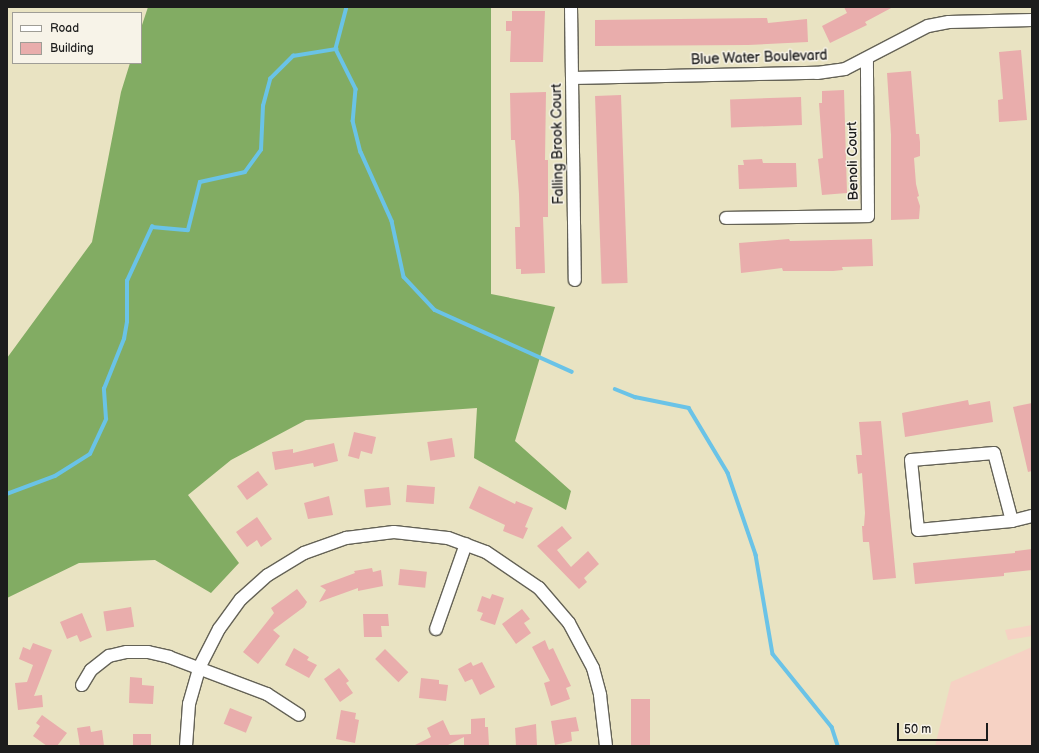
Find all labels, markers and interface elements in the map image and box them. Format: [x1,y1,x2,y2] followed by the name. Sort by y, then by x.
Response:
[12,12,142,64] legend
[50,21,79,36] text: Road
[50,41,94,56] text: Building
[690,47,828,69] street label: Blue Water Boulevard
[549,83,567,205] street label: Falling Brook Court
[844,121,862,201] street label: Benoli Court
[899,715,990,741] scale bar
[904,722,931,737] text: 50 m

